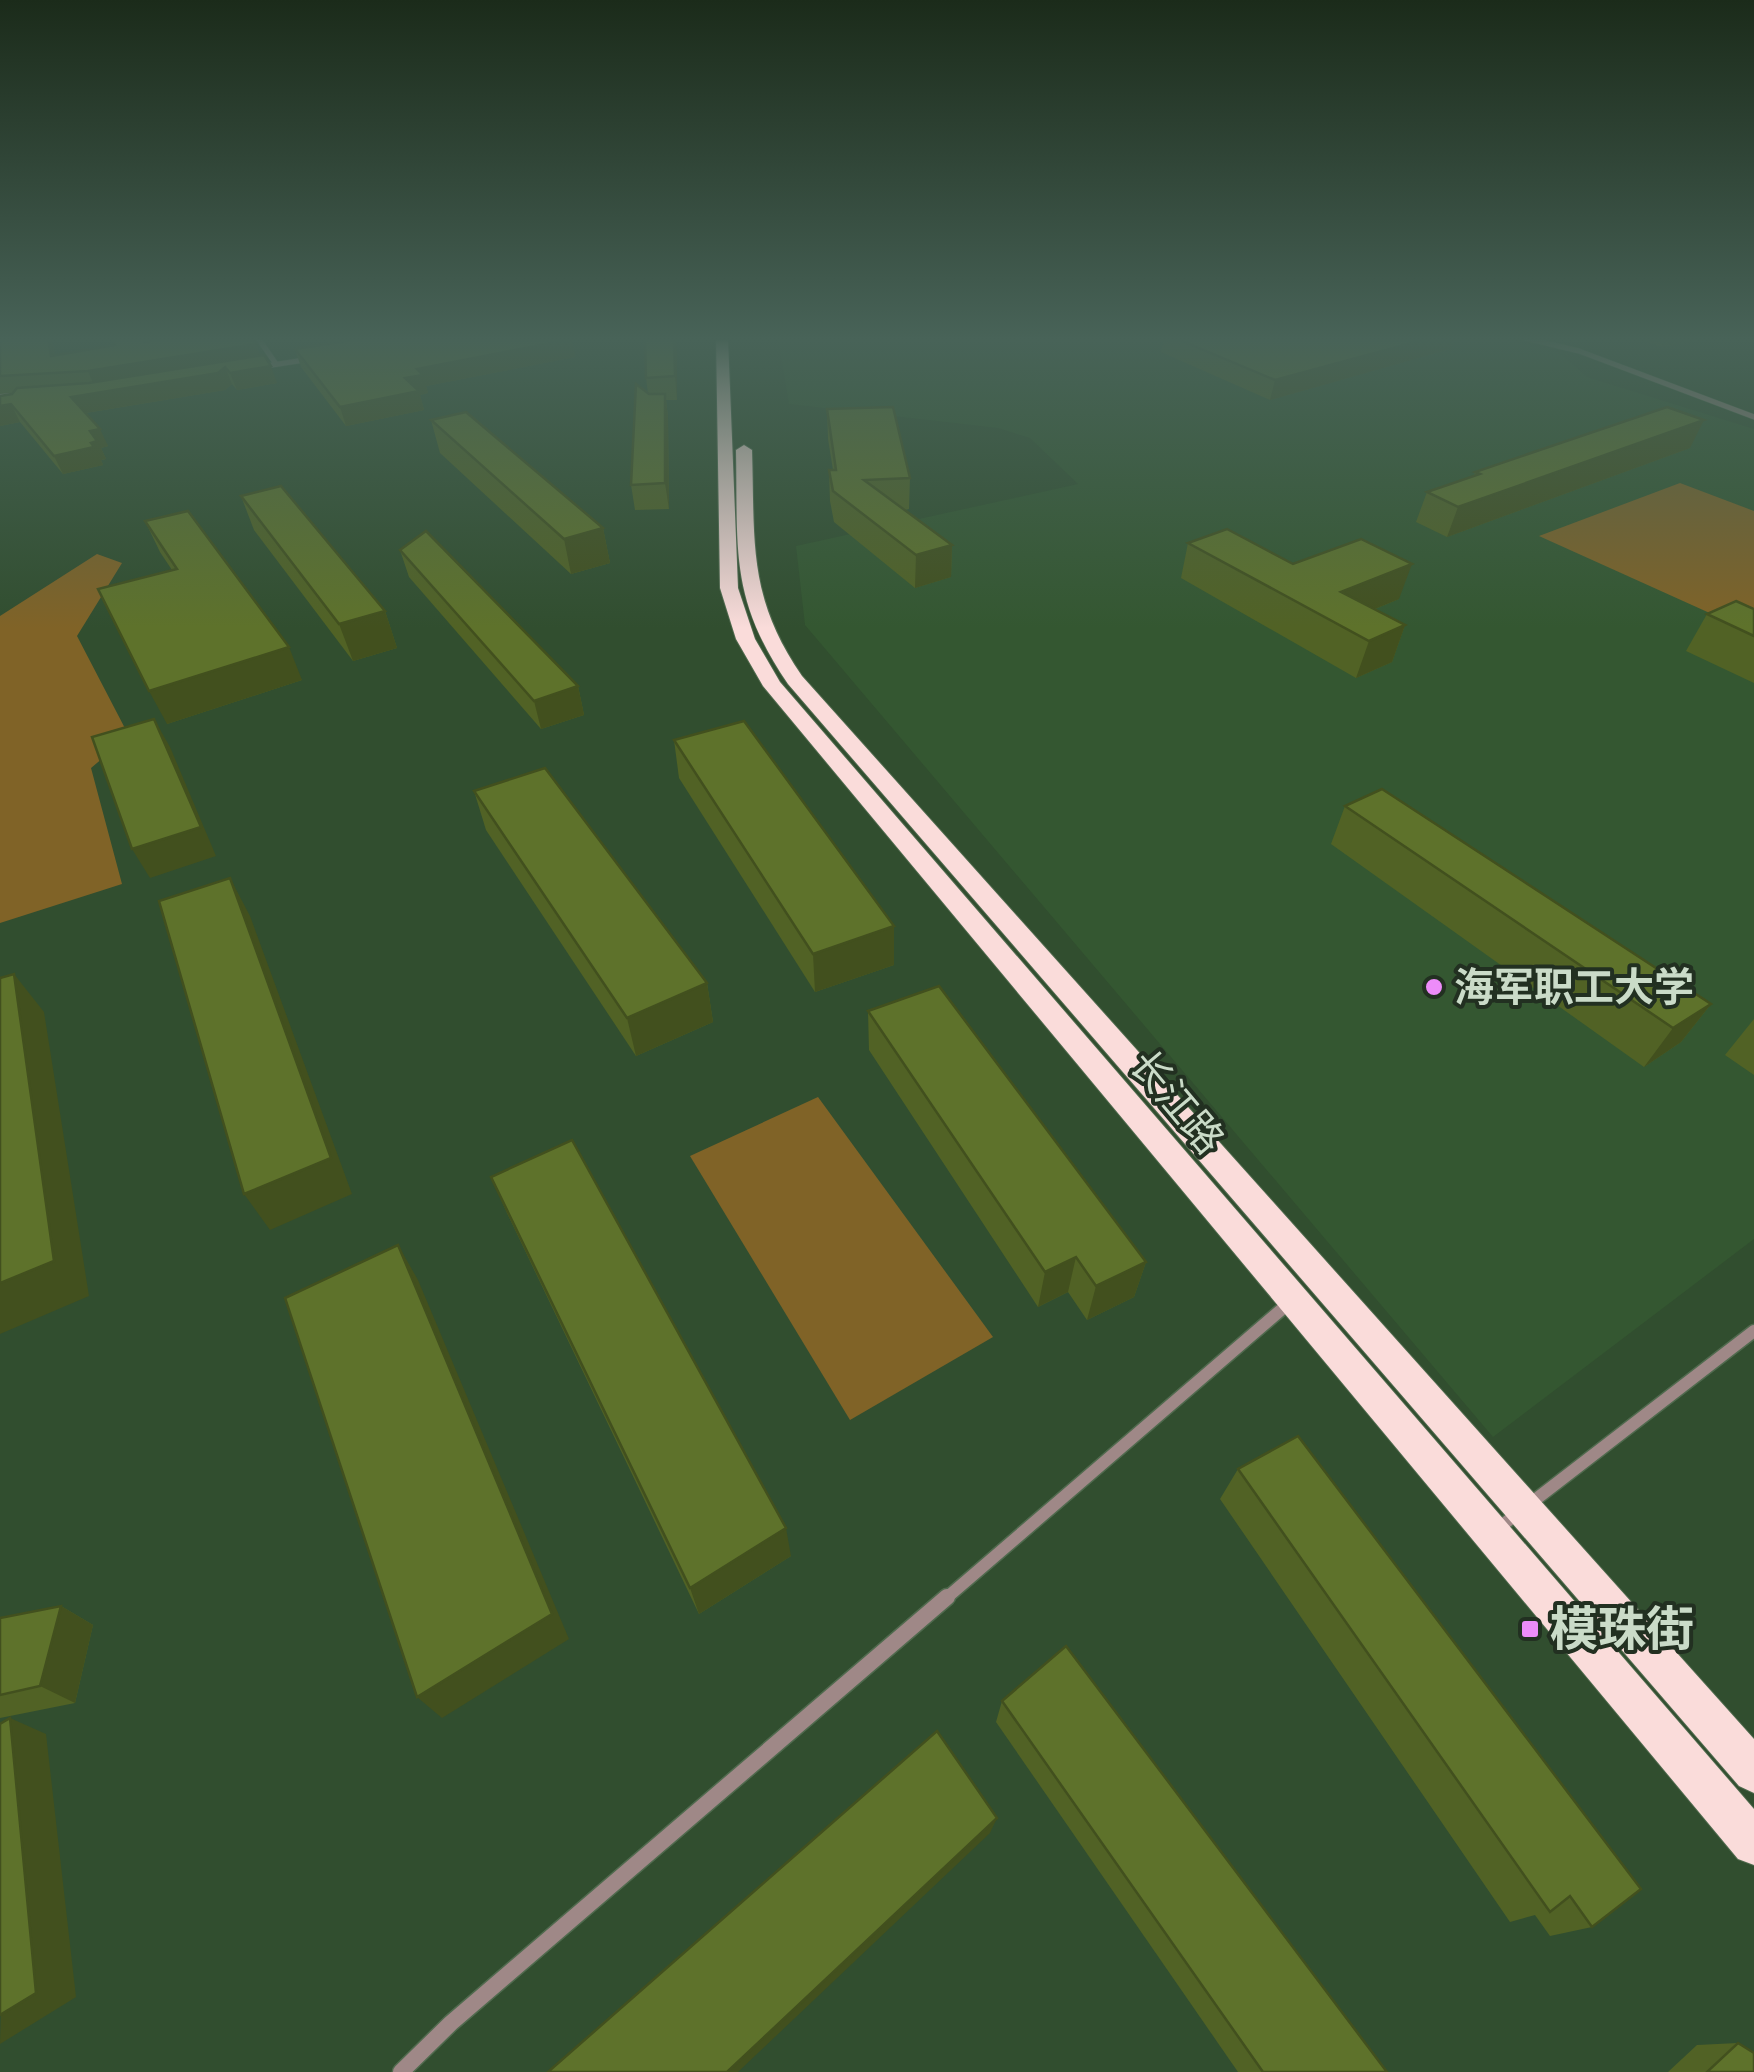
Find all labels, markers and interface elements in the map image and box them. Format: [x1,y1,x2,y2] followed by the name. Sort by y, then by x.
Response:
[1454,958,1694,1016] place label: 海军职工大学
[1423,976,1445,998] marker: 海军职工大学
[1116,1037,1238,1167] street label: 长江路
[1550,1595,1694,1664] place label: 模珠街
[1519,1618,1541,1640] marker: 模珠街

